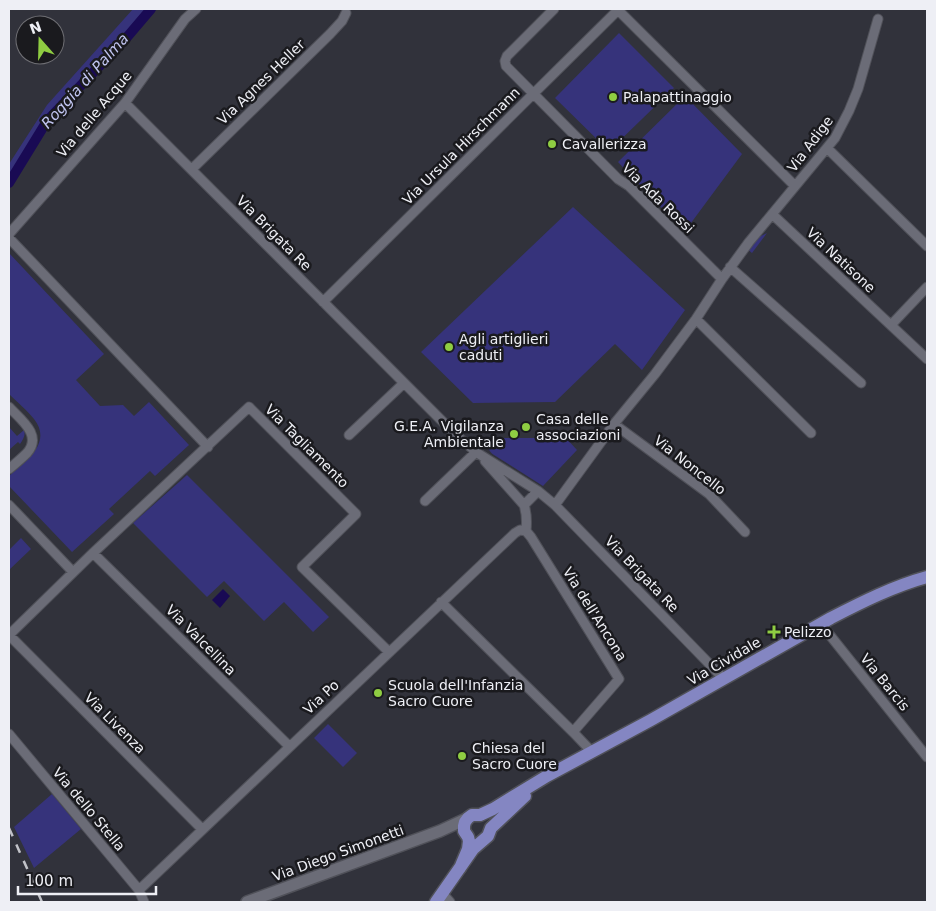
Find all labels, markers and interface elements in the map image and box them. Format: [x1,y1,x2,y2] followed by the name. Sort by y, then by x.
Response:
[15,15,65,65] north arrow
[27,18,44,37] text: N
[38,30,132,132] water label: Roggia di Palma
[214,36,308,128] street label: Via Agnes Heller
[53,68,135,160] street label: Via delle Acque
[399,84,523,208] street label: Via Ursula Hirschmann
[623,89,732,105] place label: Palapattinaggio
[607,91,619,103] marker: Palapattinaggio
[784,113,836,175] street label: Via Adige
[562,136,647,152] place label: Cavallerizza
[546,138,558,150] marker: Cavallerizza
[619,160,697,236] street label: Via Ada Rossi
[233,192,315,274] street label: Via Brigata Re
[803,224,879,296] street label: Via Natisone
[459,331,548,363] place label: Agli artiglieri caduti
[443,341,455,353] marker: Agli artiglieri caduti
[262,401,352,491] street label: Via Tagliamento
[536,411,620,443] place label: Casa delle associazioni
[394,418,504,450] place label: G.E.A. Vigilanza Ambientale
[520,421,532,433] marker: Casa delle associazioni
[508,428,520,440] marker: G.E.A. Vigilanza Ambientale
[651,432,729,498] street label: Via Noncello
[602,533,682,615] street label: Via Brigata Re
[560,564,630,664] street label: Via dell'Ancona
[163,602,239,678] street label: Via Valcellina
[784,624,832,640] place label: Pelizzo
[768,626,780,638] marker: Pelizzo
[684,634,764,688] street label: Via Cividale
[857,650,913,714] street label: Via Barcis
[300,677,342,717] street label: Via Po
[388,677,523,709] place label: Scuola dell'Infanzia Sacro Cuore
[372,687,384,699] marker: Scuola dell'Infanzia Sacro Cuore
[81,689,149,757] street label: Via Livenza
[472,740,557,772] place label: Chiesa del Sacro Cuore
[456,750,468,762] marker: Chiesa del Sacro Cuore
[49,764,129,854] street label: Via dello Stella
[270,822,406,884] street label: Via Diego Simonetti
[18,864,155,896] scale bar
[25,872,73,890] text: 100 m

